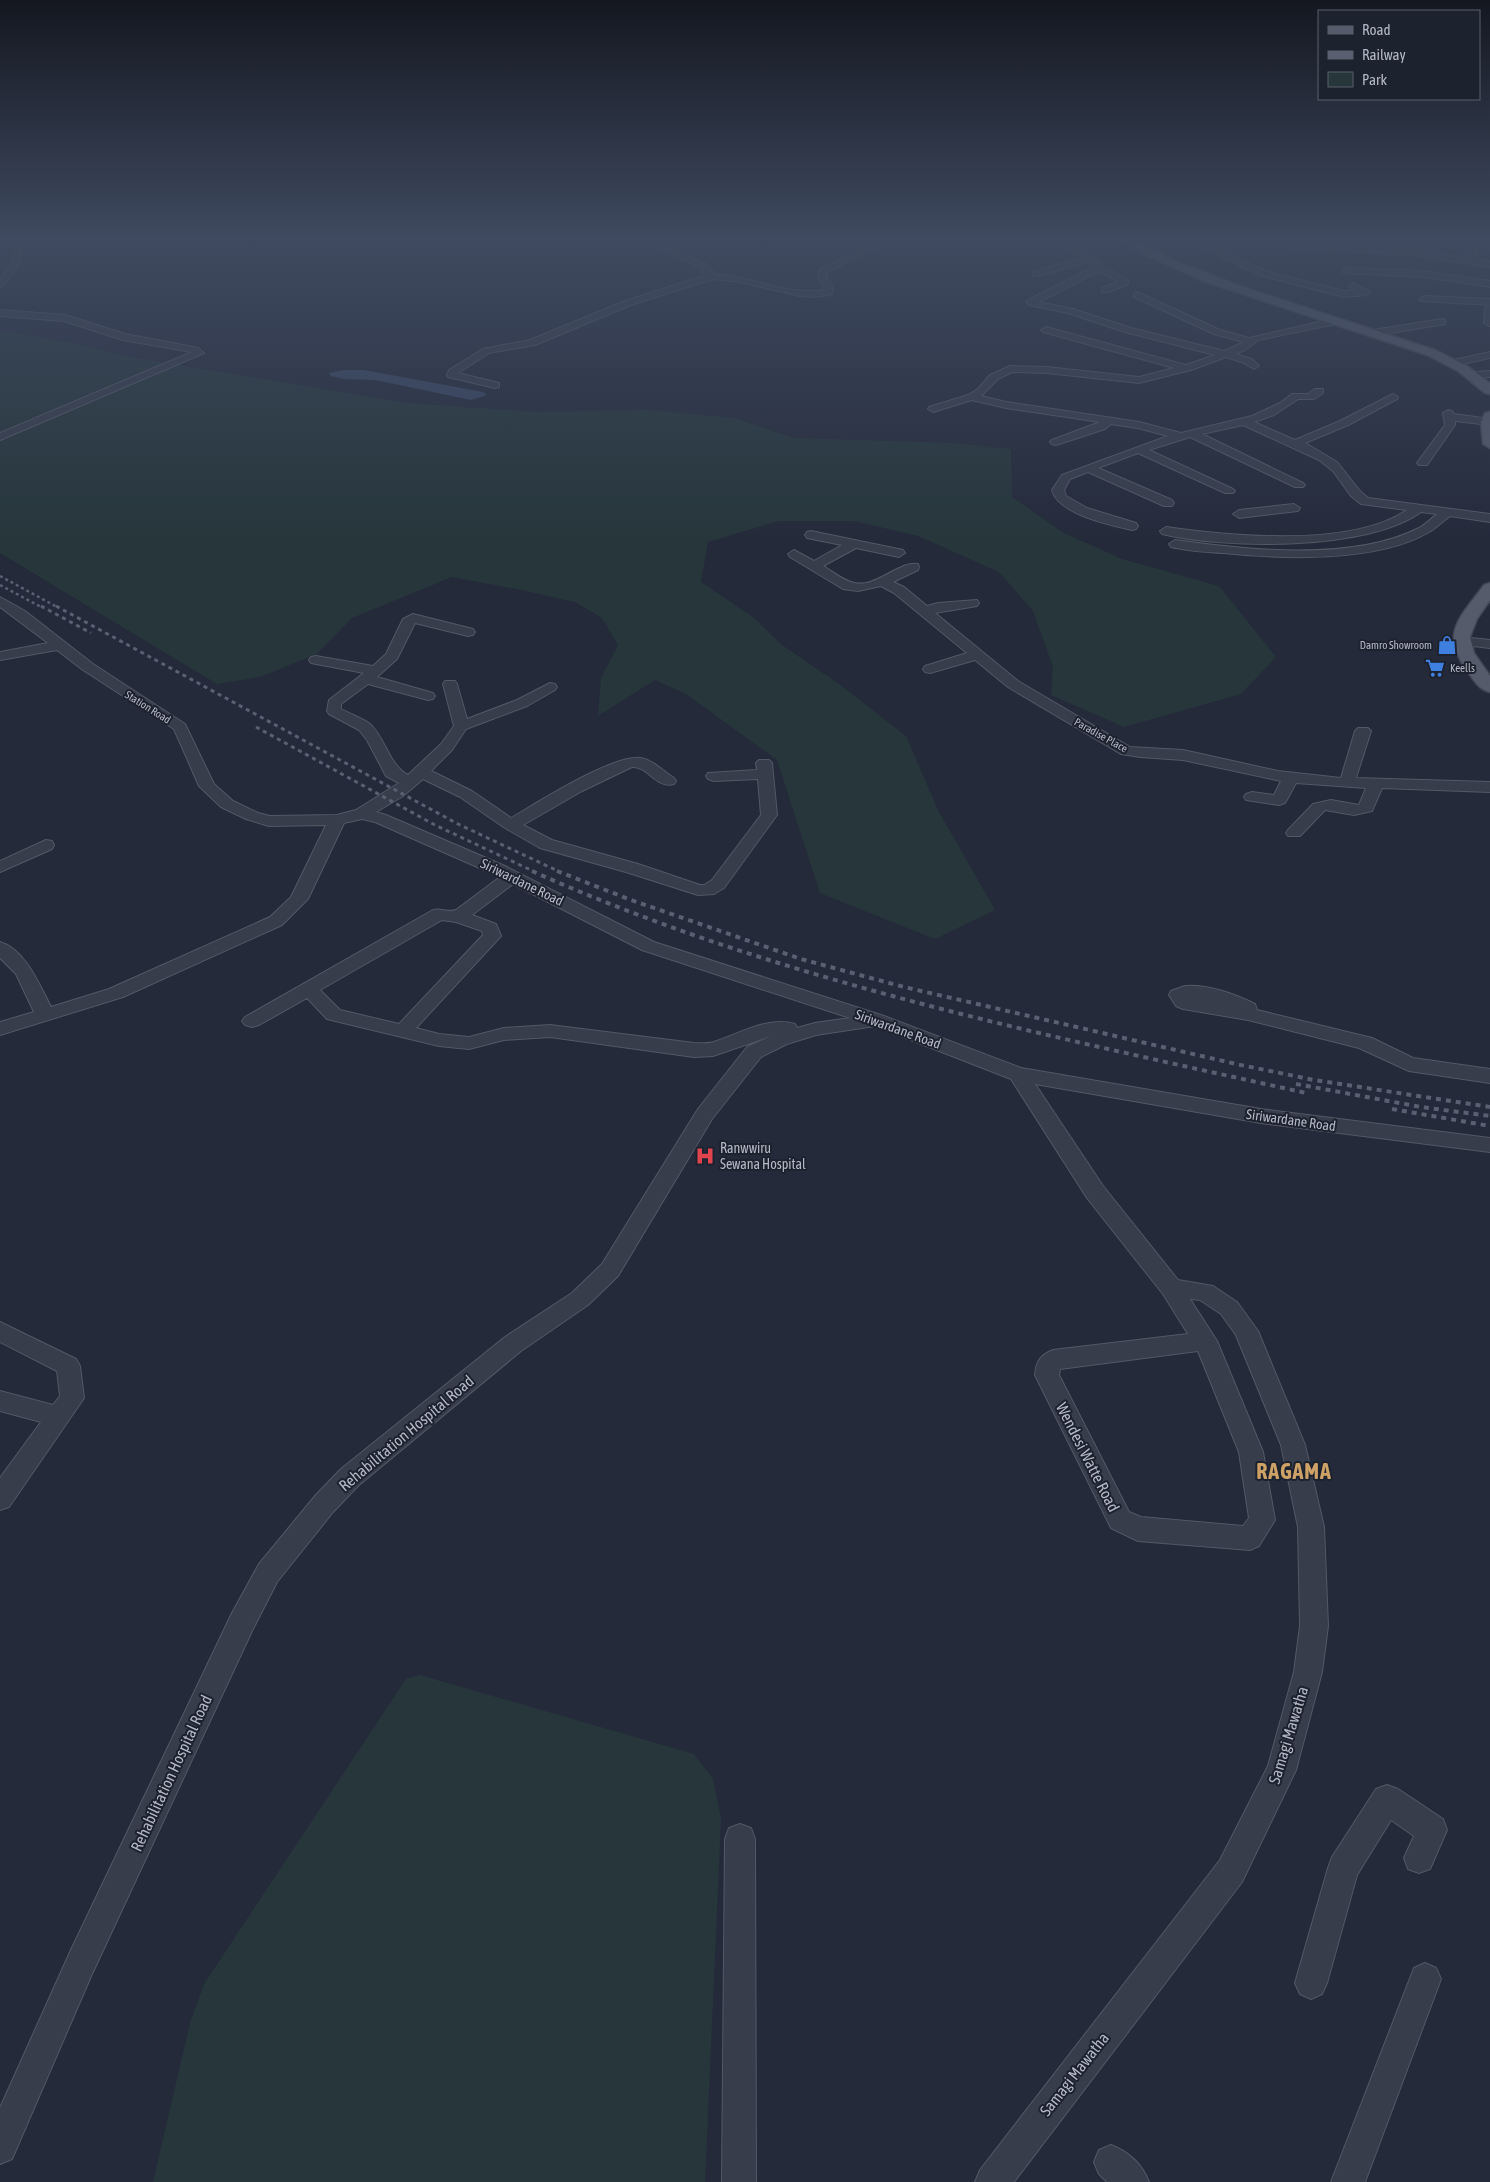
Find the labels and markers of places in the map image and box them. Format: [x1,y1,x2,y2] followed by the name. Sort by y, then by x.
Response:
[1436,634,1458,656] shop icon: Damro Showroom
[1360,639,1432,651] place label: Damro Showroom
[1424,657,1446,679] supermarket icon: Keells
[1450,662,1475,674] place label: Keells
[720,1140,806,1172] place label: Ranwwiru Sewana Hospital
[694,1145,716,1167] hospital icon: Ranwwiru Sewana Hospital

